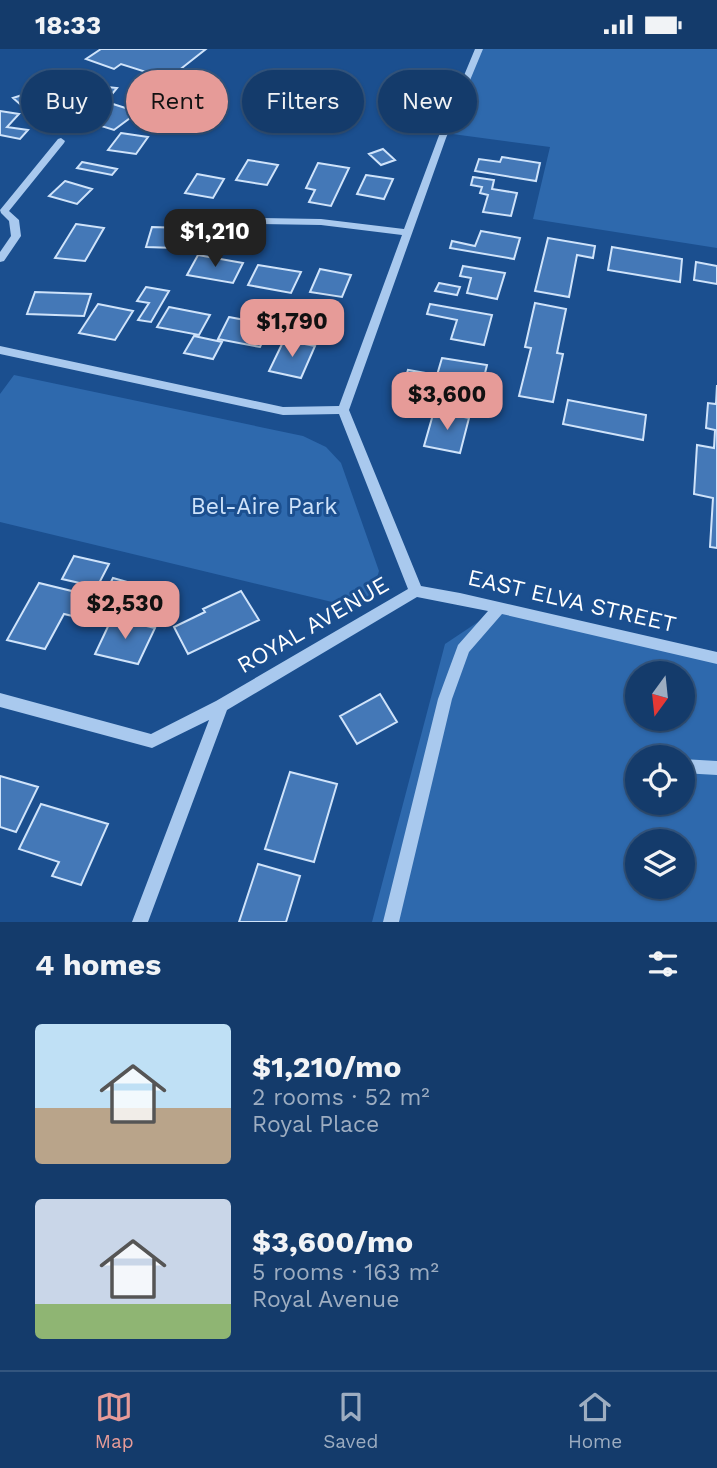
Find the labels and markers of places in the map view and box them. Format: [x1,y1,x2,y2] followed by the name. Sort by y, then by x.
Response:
[158,209,272,269] pin: $1,210
[235,299,349,359] pin: $1,790
[390,373,504,432] pin: $3,600
[68,581,182,641] pin: $2,530

